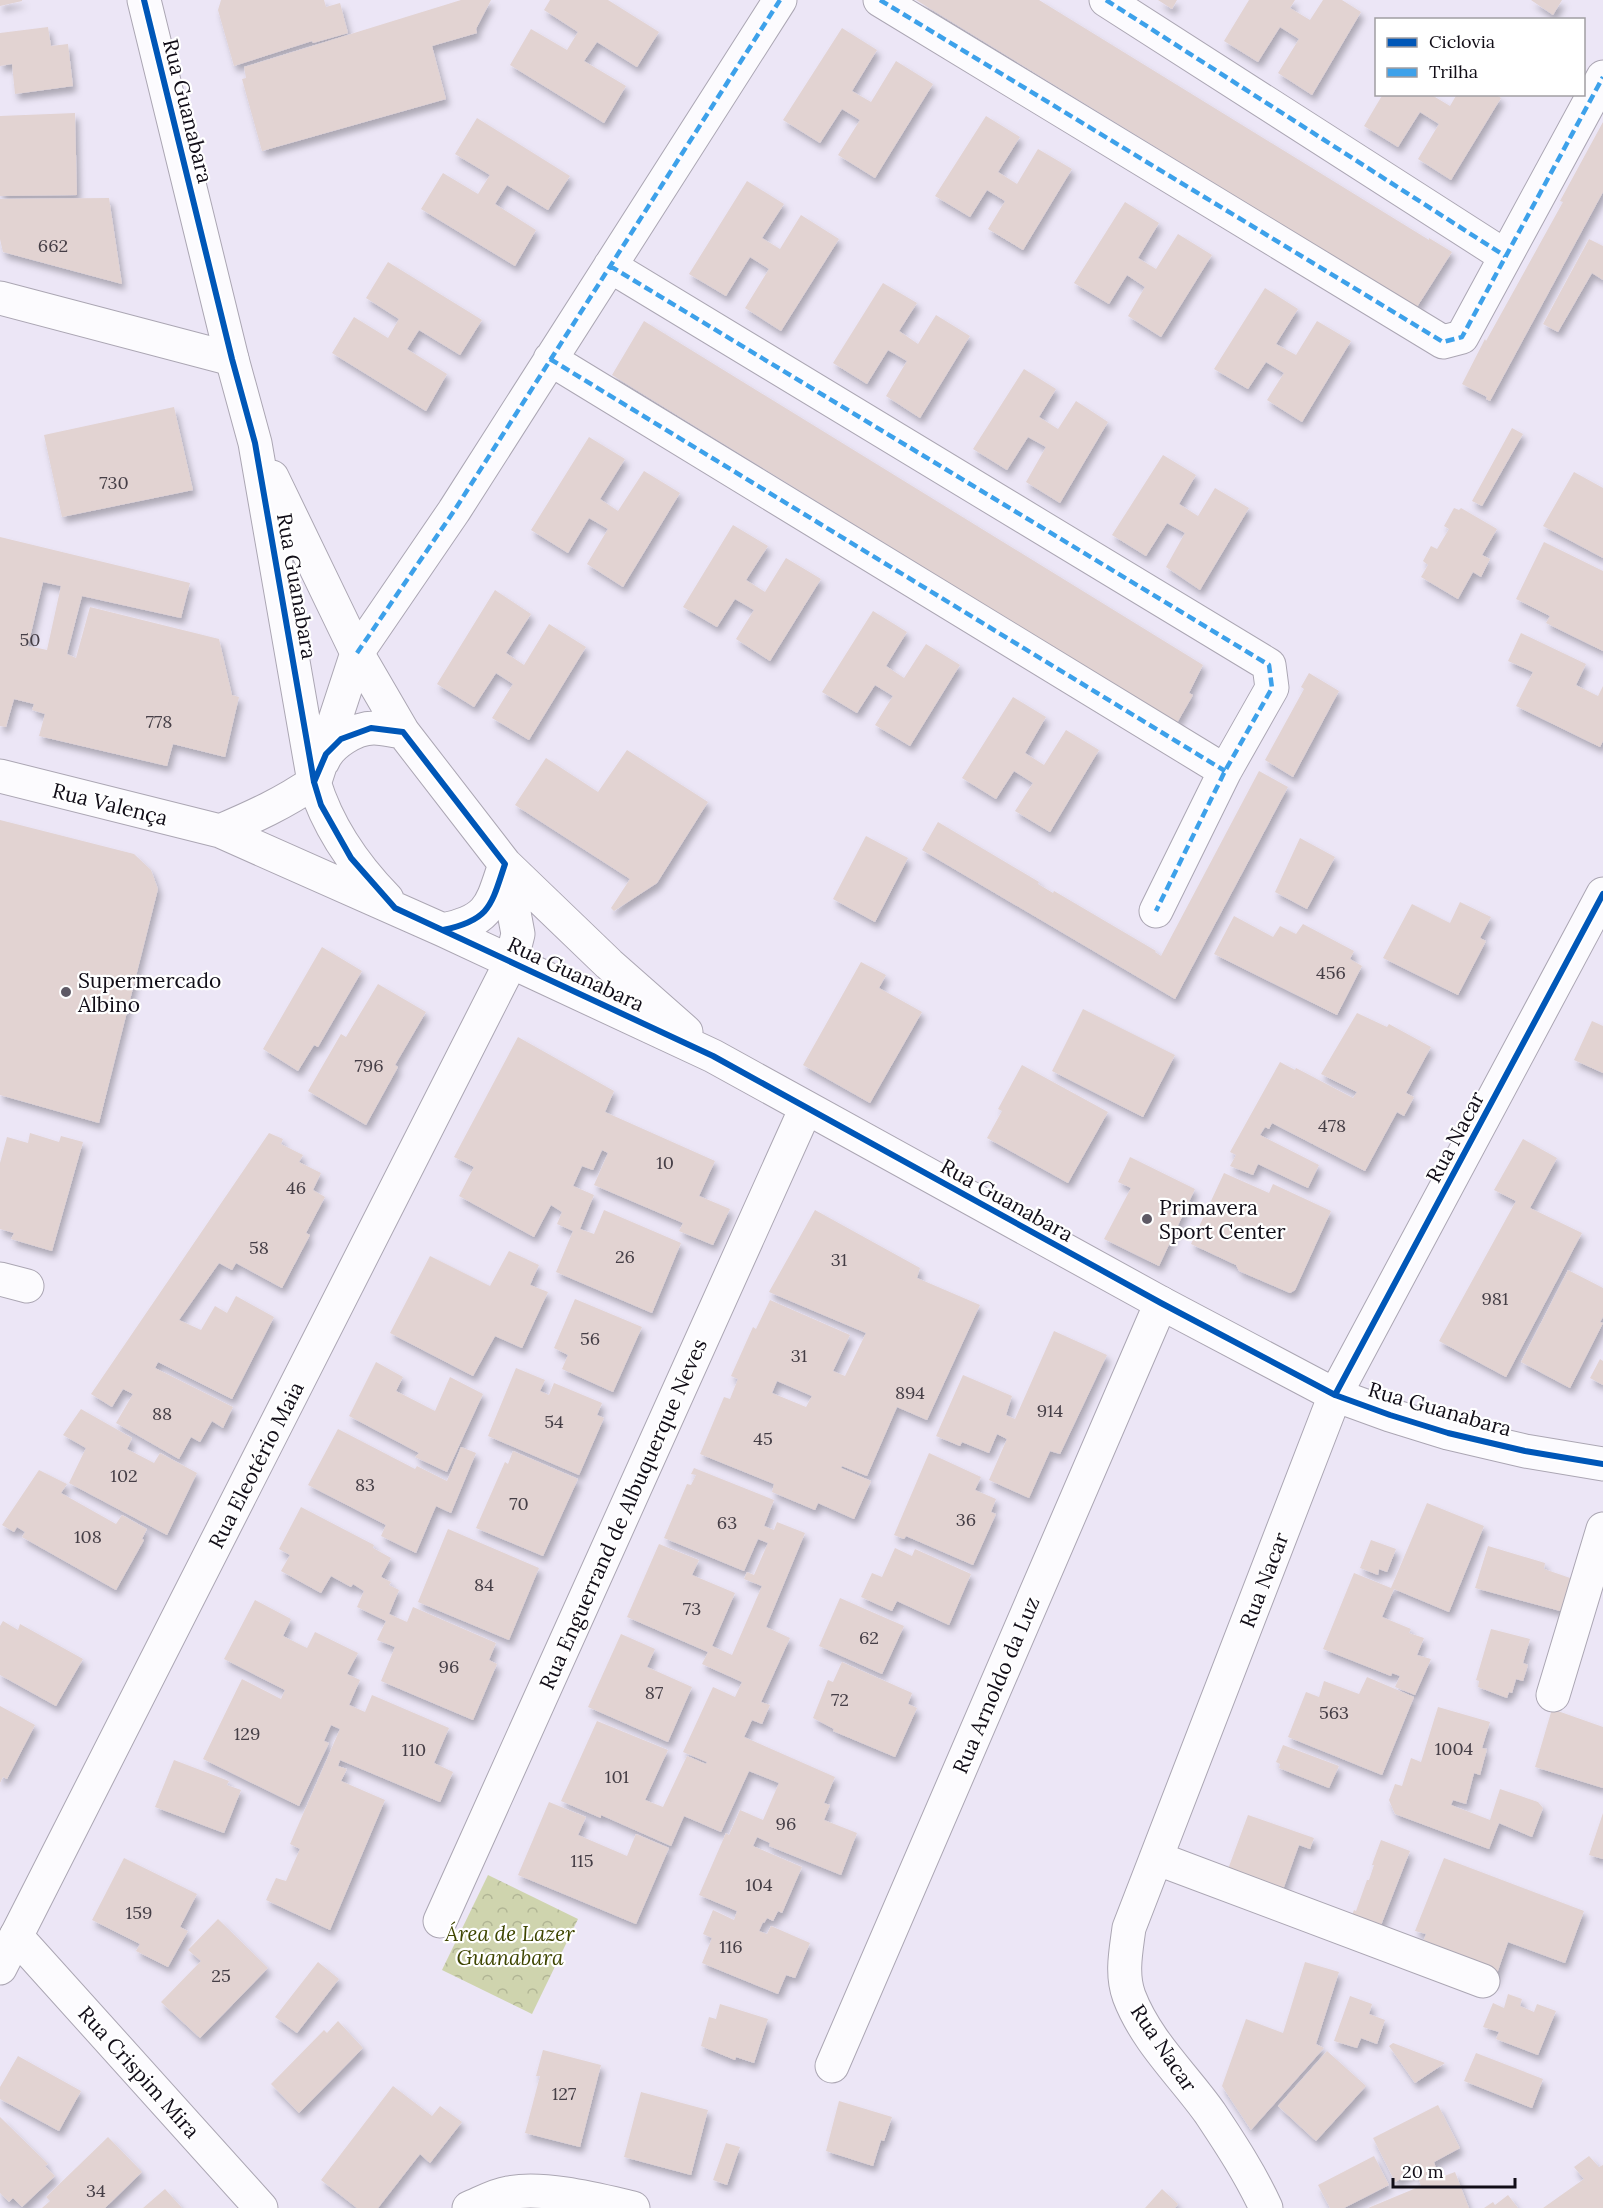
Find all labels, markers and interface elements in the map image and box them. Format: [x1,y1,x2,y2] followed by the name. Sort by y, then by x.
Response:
[1375,18,1585,96] legend
[1429,30,1495,53] text: Ciclovia
[157,36,219,186] street label: Rua Guanabara
[1429,60,1478,83] text: Trilha
[38,234,68,257] house number: 662
[99,471,129,494] house number: 730
[271,511,323,661] street label: Rua Guanabara
[20,628,41,651] house number: 50
[146,710,172,733] house number: 778
[50,777,171,831] street label: Rua Valença
[503,931,649,1018] street label: Rua Guanabara
[1316,961,1346,984] house number: 456
[77,967,221,1018] place label: Supermercado Albino
[59,985,73,999] marker: Supermercado Albino
[354,1054,384,1077] house number: 796
[1420,1087,1490,1187] street label: Rua Nacar
[1318,1114,1346,1137] house number: 478
[656,1151,674,1174] house number: 10
[936,1152,1078,1248] street label: Rua Guanabara
[286,1176,306,1199] house number: 46
[1159,1194,1286,1245] place label: Primavera Sport Center
[1140,1212,1154,1226] marker: Primavera Sport Center
[249,1236,269,1259] house number: 58
[615,1245,635,1268] house number: 26
[831,1248,847,1271] house number: 31
[1481,1287,1509,1310] house number: 981
[580,1327,600,1350] house number: 56
[533,1334,713,1694] street label: Rua Enguerrand de Albuquerque Neves
[791,1344,807,1367] house number: 31
[1365,1376,1515,1442] street label: Rua Guanabara
[202,1377,310,1553] street label: Rua Eleotério Maia
[895,1381,925,1404] house number: 894
[1037,1399,1064,1422] house number: 914
[152,1402,172,1425] house number: 88
[544,1410,564,1433] house number: 54
[753,1427,773,1450] house number: 45
[110,1464,138,1487] house number: 102
[355,1473,375,1496] house number: 83
[509,1492,529,1515] house number: 70
[956,1508,976,1531] house number: 36
[717,1511,737,1534] house number: 63
[74,1525,102,1548] house number: 108
[1233,1529,1295,1631] street label: Rua Nacar
[474,1573,494,1596] house number: 84
[946,1592,1046,1778] street label: Rua Arnoldo da Luz
[683,1597,701,1620] house number: 73
[859,1626,879,1649] house number: 62
[439,1655,459,1678] house number: 96
[645,1681,663,1704] house number: 87
[831,1688,849,1711] house number: 72
[1319,1701,1349,1724] house number: 563
[234,1722,260,1745] house number: 129
[1435,1737,1474,1760] house number: 1004
[402,1738,426,1761] house number: 110
[605,1765,629,1788] house number: 101
[776,1812,796,1835] house number: 96
[571,1849,593,1872] house number: 115
[745,1873,773,1896] house number: 104
[126,1901,152,1924] house number: 159
[444,1920,575,1971] park label: Área de Lazer Guanabara
[719,1935,743,1958] house number: 116
[211,1964,231,1987] house number: 25
[1125,1999,1203,2097] street label: Rua Nacar
[72,2000,206,2144] street label: Rua Crispim Mira
[552,2082,576,2105] house number: 127
[1393,2151,1514,2189] scale bar
[1402,2160,1444,2183] text: 20 m
[86,2179,106,2202] house number: 34

